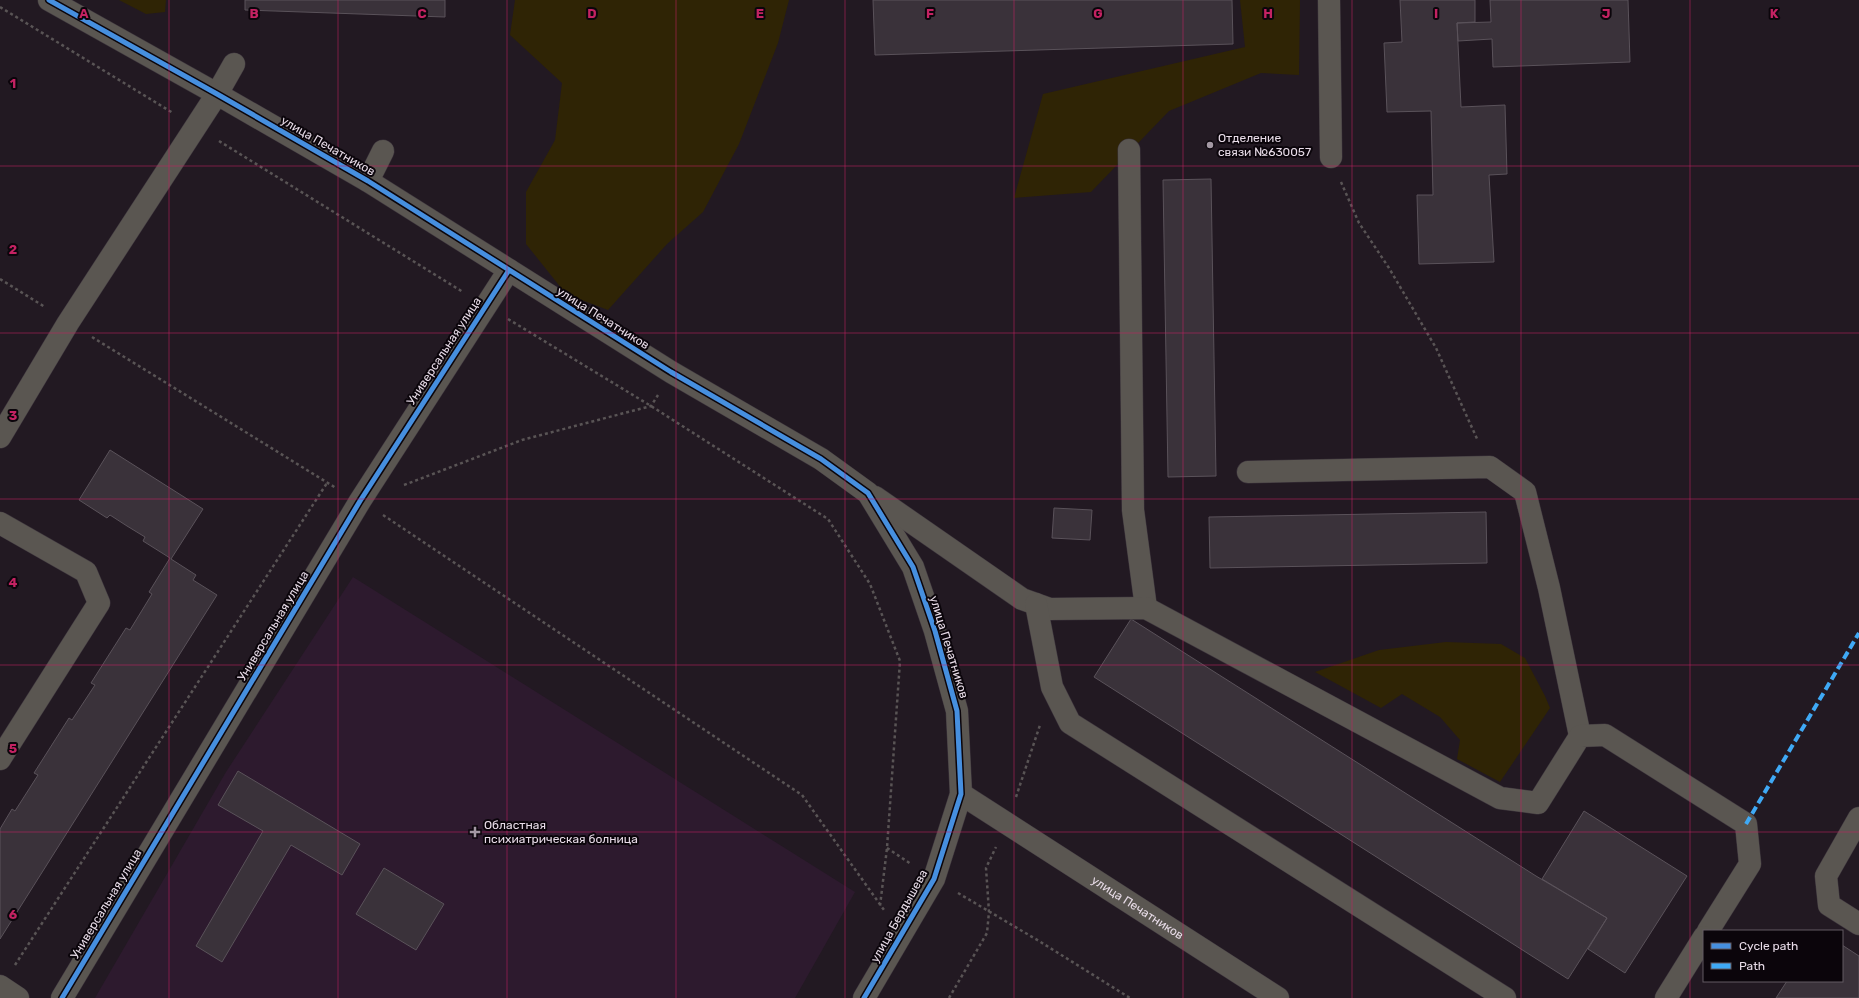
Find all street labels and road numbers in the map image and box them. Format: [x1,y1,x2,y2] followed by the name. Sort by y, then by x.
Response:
[278,113,378,179] street label: улица Печатников
[554,284,652,352] street label: улица Печатников
[404,294,484,408] street label: Универсальная улица
[235,568,311,684] street label: Универсальная улица
[927,594,971,700] street label: улица Печатников
[68,846,144,962] street label: Универсальная улица
[868,867,930,965] street label: улица Бердышева
[1089,873,1186,943] street label: улица Печатников

